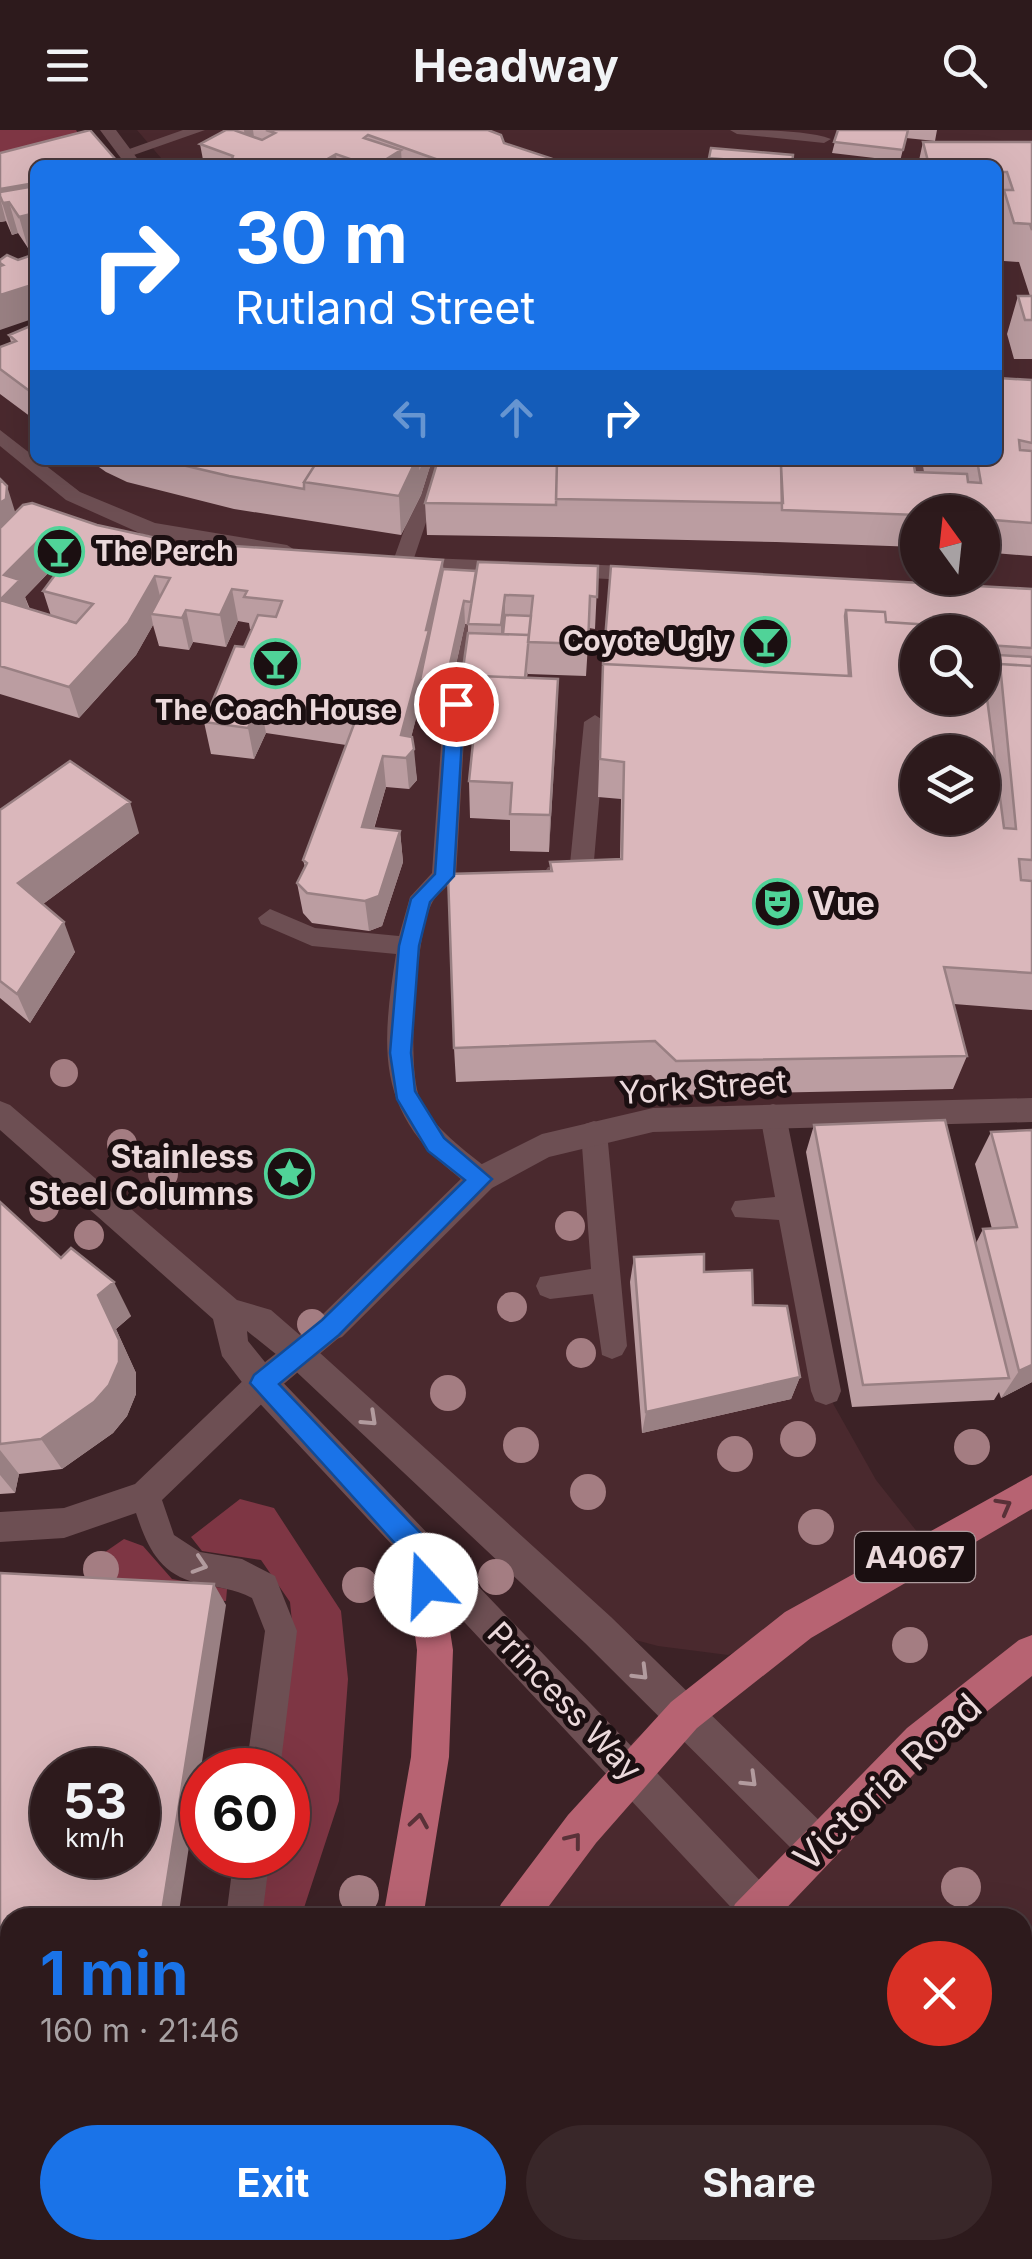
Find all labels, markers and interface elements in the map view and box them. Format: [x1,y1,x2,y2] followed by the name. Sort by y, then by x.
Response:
[40,38,95,93] icon: menu
[413,38,619,93] text: Headway
[937,38,992,93] icon: search
[235,195,408,280] text: 30 m
[70,200,200,330] icon: right
[235,280,535,335] text: Rutland Street
[384,390,439,445] icon: left
[489,390,544,445] icon: ahead
[594,390,649,445] icon: right
[900,495,1000,595] north arrow
[900,495,1000,835] map controls
[34,525,86,577] bar icon: The Perch
[95,534,234,568] place label: The Perch
[739,615,791,667] bar icon: Coyote Ugly
[900,615,1000,715] button: search
[563,624,730,658] place label: Coyote Ugly
[250,637,302,689] bar icon: The Coach House
[414,662,499,747] pin
[429,677,484,732] icon: arrive
[155,693,397,727] place label: The Coach House
[900,735,1000,835] button: layers
[751,877,803,929] theatre icon: Vue
[812,884,875,923] place label: Vue
[618,1062,788,1112] street label: York Street
[28,1137,254,1213] place label: Stainless Steel Columns
[263,1148,315,1200] place icon: Stainless Steel Columns
[358,1407,377,1425] one-way arrow
[993,1498,1011,1518] one-way arrow
[855,1532,975,1582] road number: A4067
[374,1533,478,1637] position arrow
[190,1554,208,1574] one-way arrow
[480,1614,650,1788] street label: Princess Way
[630,1661,648,1679] one-way arrow
[784,1683,990,1881] street label: Victoria Road
[180,1748,310,1878] speed limit sign: 60
[739,1768,757,1786] one-way arrow
[63,1771,127,1831] text: 53
[408,1813,429,1830] one-way arrow
[65,1823,125,1853] text: km/h
[562,1833,579,1851] one-way arrow
[40,1937,188,2009] text: 1 min
[887,1941,992,2046] button: close
[40,2011,240,2050] text: 160 m · 21:46
[40,2125,506,2240] button: Exit
[526,2125,992,2240] button: Share

